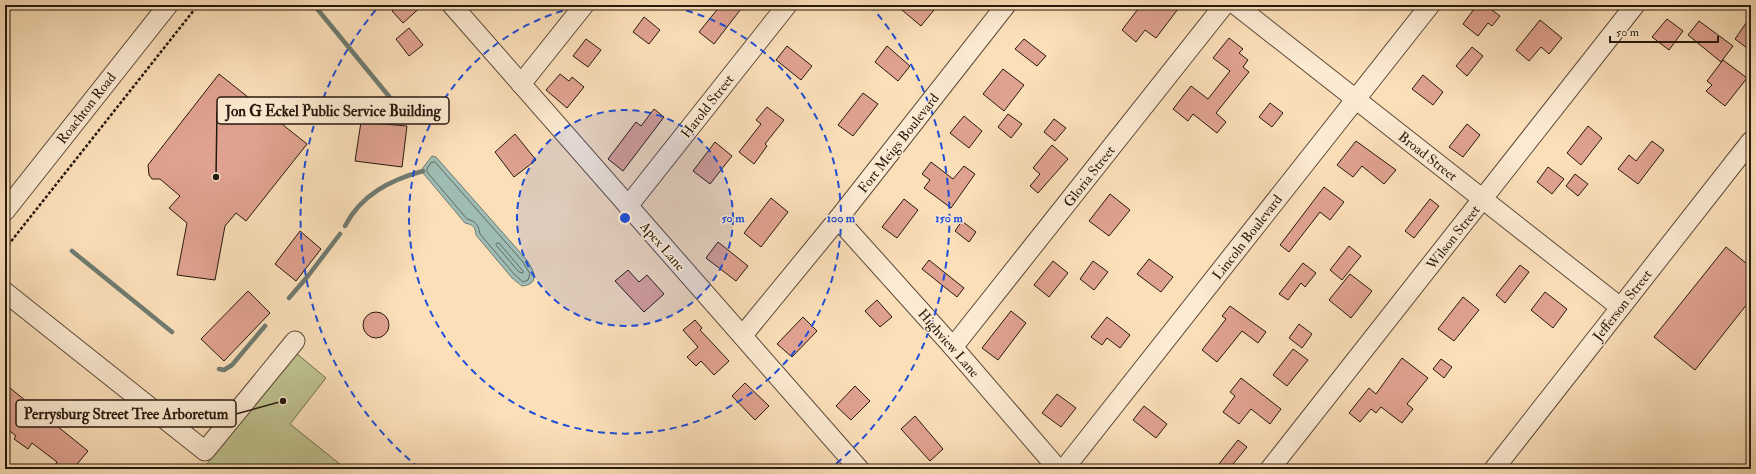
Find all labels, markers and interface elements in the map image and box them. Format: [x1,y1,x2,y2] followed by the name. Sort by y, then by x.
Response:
[1610,18,1718,44] scale bar
[1616,25,1640,40] text: 50 m
[53,69,120,147] street label: Roachton Road
[677,71,738,142] street label: Harold Street
[854,90,943,196] street label: Fort Meigs Boulevard
[217,97,449,124] callout: Jon G Eckel Public Service Building
[224,102,441,122] text: Jon G Eckel Public Service Building
[1395,128,1461,185] street label: Broad Street
[1060,142,1119,210] street label: Gloria Street
[1209,191,1286,283] street label: Lincoln Boulevard
[1422,201,1484,274] street label: Wilson Street
[618,211,632,225] centre of rings
[721,211,745,226] text: 50 m
[827,211,856,226] text: 100 m
[935,211,963,226] text: 150 m
[635,217,689,275] street label: Apex Lane
[1589,266,1656,345] street label: Jefferson Street
[914,306,983,381] street label: Highview Lane
[16,400,236,427] callout: Perrysburg Street Tree Arboretum
[24,405,229,425] text: Perrysburg Street Tree Arboretum

